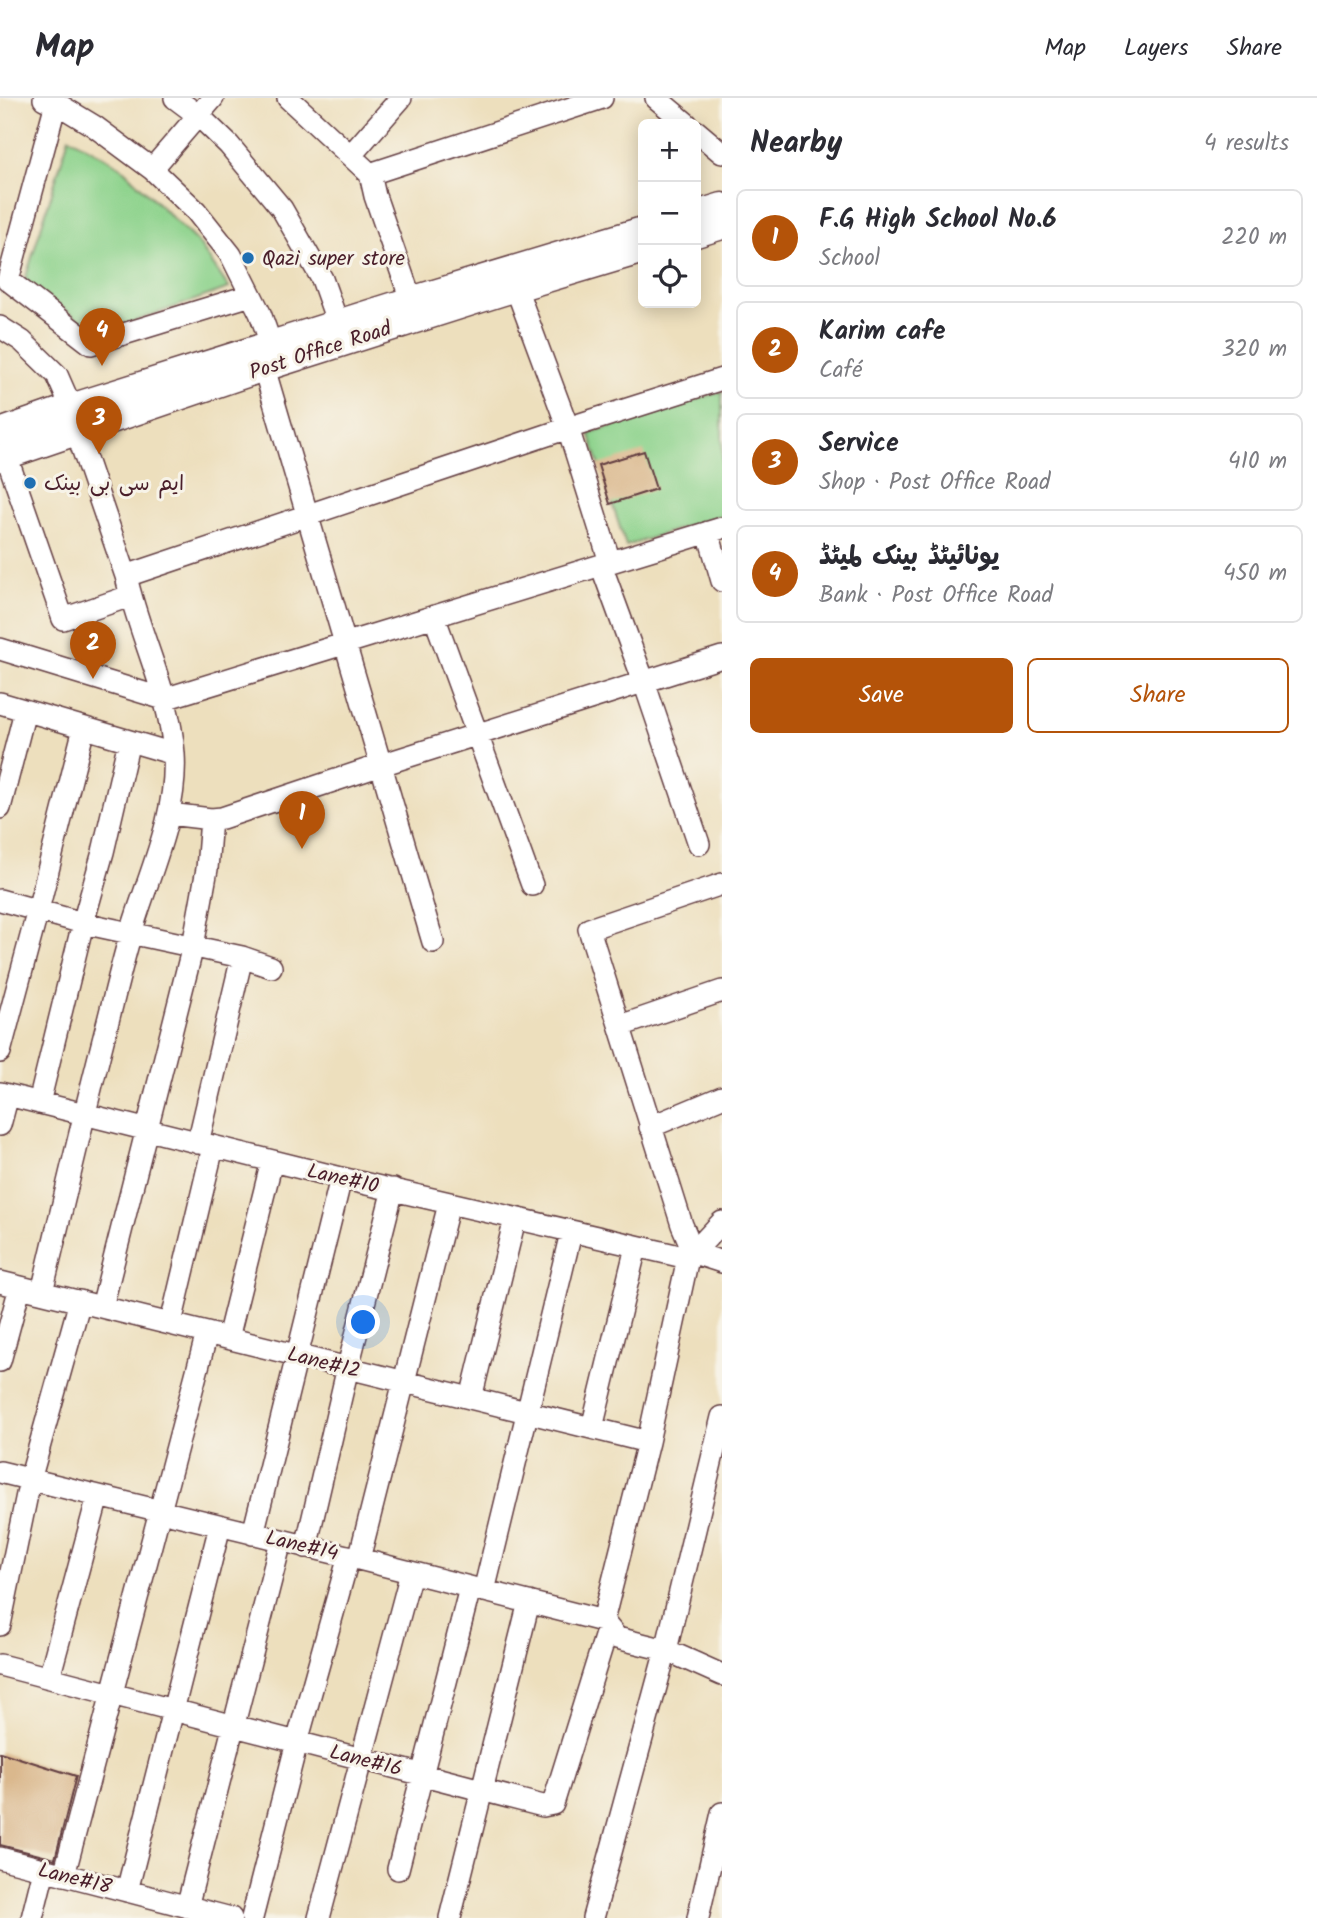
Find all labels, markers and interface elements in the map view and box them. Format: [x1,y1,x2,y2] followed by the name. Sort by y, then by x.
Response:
[35,22,95,75] text: Map
[1044,29,1086,68] text: Map
[1124,29,1188,68] text: Layers
[1226,29,1282,68] text: Share
[638,119,701,308] map controls
[638,119,701,182] button: +
[750,120,842,168] text: Nearby
[1204,126,1289,162] text: 4 results
[638,182,701,245] button: −
[819,199,1056,241] text: F.G High School No.6
[772,220,778,256] text: 1
[1221,220,1287,256] text: 220 m
[819,241,880,277] text: School
[262,243,405,276] place label: Qazi super store
[638,245,701,308] button: locate
[240,250,256,266] marker: Qazi super store
[79,308,125,366] pin: 4
[819,311,945,353] text: Karim cafe
[245,313,396,390] street label: Post Office Road
[768,332,782,368] text: 2
[1221,332,1287,368] text: 320 m
[819,353,862,389] text: Café
[76,396,122,454] pin: 3
[819,423,899,465] text: Service
[769,444,781,480] text: 3
[1228,444,1287,480] text: 410 m
[819,465,1051,501] text: Shop · Post Office Road
[44,468,184,501] place label: ایم سی بی بینک
[22,475,38,491] marker: ایم سی بی بینک
[819,536,999,578] text: یونائیٹڈ بینک لمیٹڈ
[769,556,781,592] text: 4
[1223,556,1287,592] text: 450 m
[819,578,1053,614] text: Bank · Post Office Road
[70,621,116,679] pin: 2
[750,658,1013,733] button: Save
[1027,658,1289,733] button: Share
[279,791,325,849] pin: 1
[303,1155,382,1204] street label: Lane#10
[346,1305,380,1339] your location
[283,1338,364,1388] street label: Lane#12
[262,1522,341,1571] street label: Lane#14
[326,1736,406,1786] street label: Lane#16
[34,1854,115,1905] street label: Lane#18

